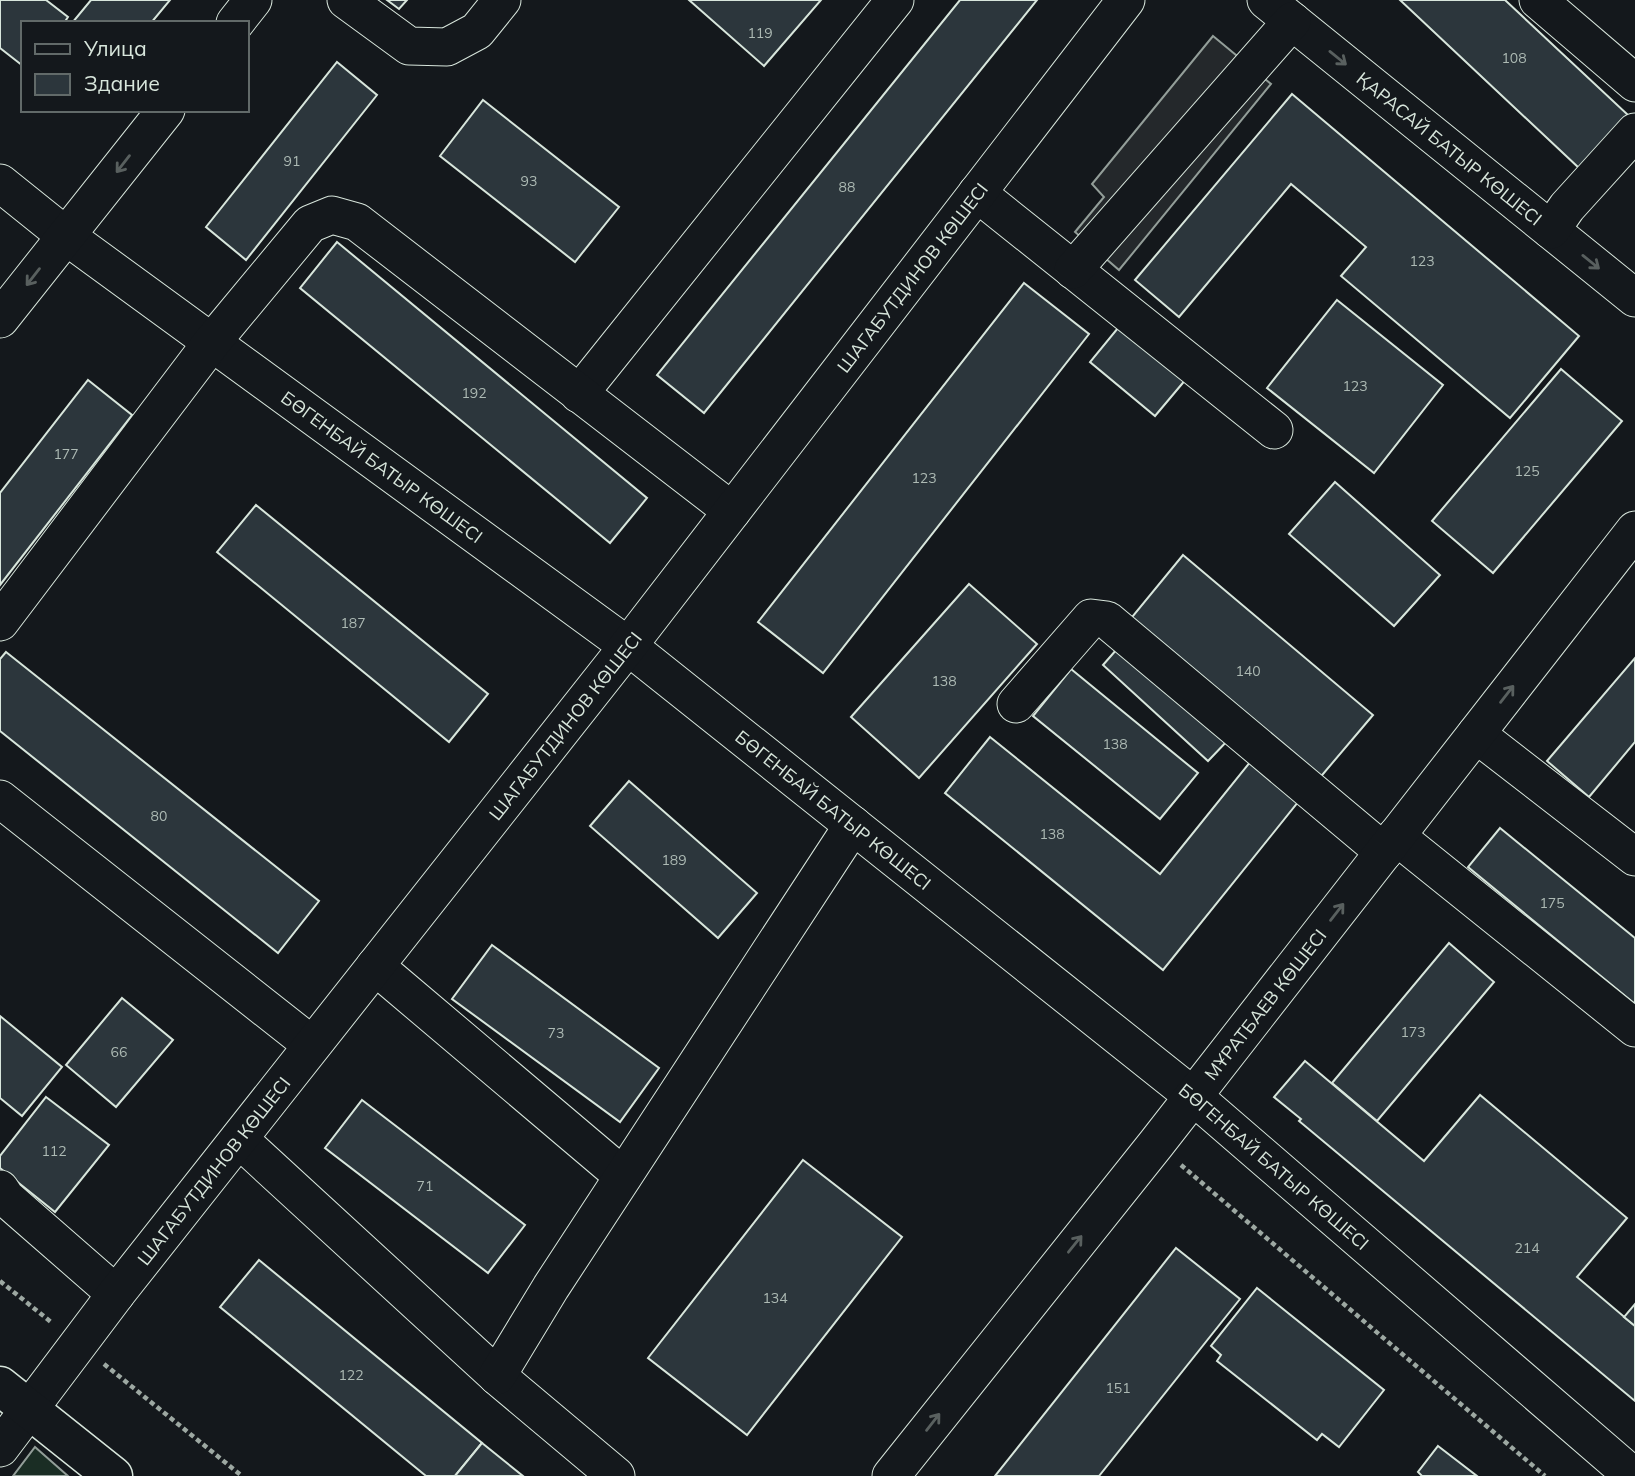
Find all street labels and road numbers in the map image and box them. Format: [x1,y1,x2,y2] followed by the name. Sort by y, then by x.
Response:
[1352,67,1547,230] street label: ҚАРАСАЙ БАТЫР КӨШЕСІ
[832,178,993,377] street label: ШАГАБУТДИНОВ КӨШЕСІ
[277,386,487,548] street label: БӨГЕНБАЙ БАТЫР КӨШЕСІ
[484,627,646,825] street label: ШАГАБУТДИНОВ КӨШЕСІ
[731,725,936,895] street label: БӨГЕНБАЙ БАТЫР КӨШЕСІ
[1199,924,1331,1084] street label: МҰРАТБАЕВ КӨШЕСІ
[132,1072,295,1269] street label: ШАГАБУТДИНОВ КӨШЕСІ
[1175,1078,1374,1255] street label: БӨГЕНБАЙ БАТЫР КӨШЕСІ

